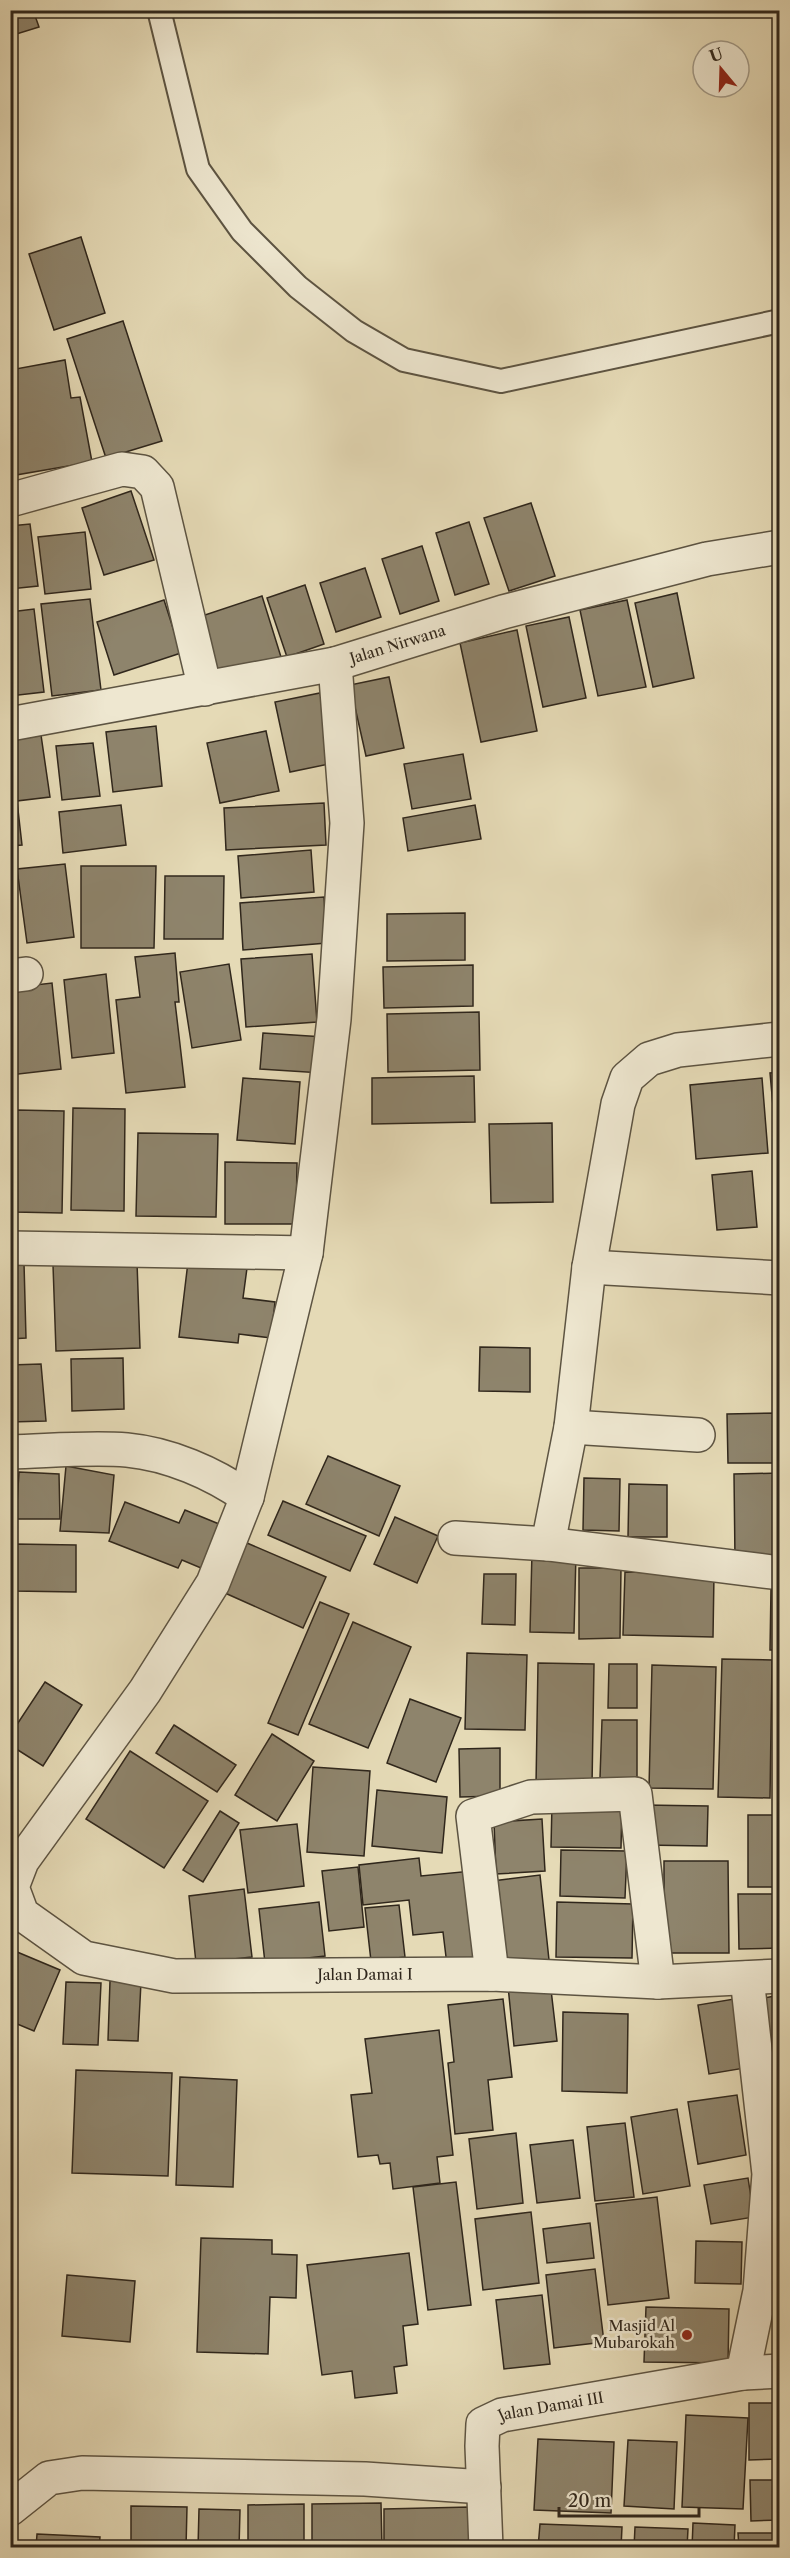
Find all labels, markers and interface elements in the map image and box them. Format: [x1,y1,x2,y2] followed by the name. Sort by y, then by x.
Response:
[691,39,751,99] north arrow
[707,43,726,66] text: U
[345,620,448,668] street label: Jalan Nirwana
[315,1965,413,1984] street label: Jalan Damai I
[593,2316,676,2352] place label: Masjid Al Mubarokah
[680,2328,694,2342] marker: Masjid Al Mubarokah
[493,2387,605,2425] street label: Jalan Damai III
[559,2480,698,2518] scale bar
[568,2490,612,2512] text: 20 m

